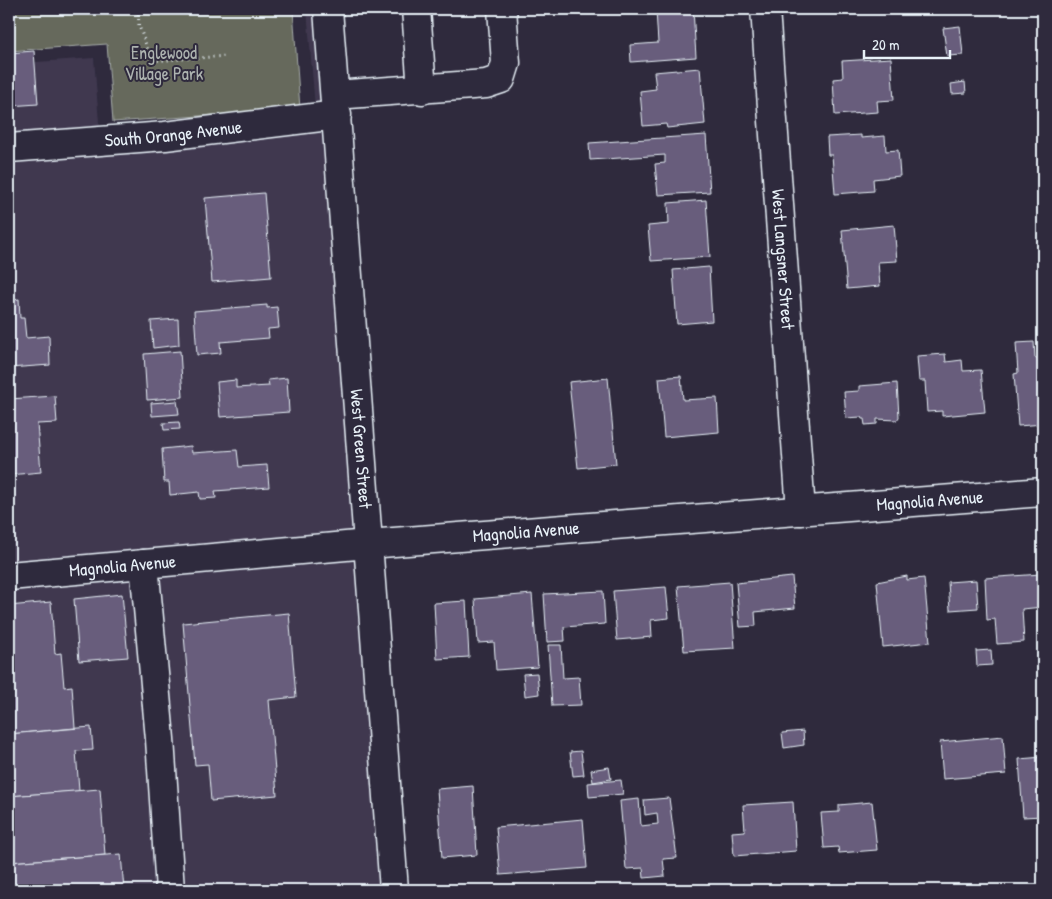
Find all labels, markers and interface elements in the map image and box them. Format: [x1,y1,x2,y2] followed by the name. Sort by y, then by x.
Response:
[864,28,951,60] scale bar
[872,34,899,55] text: 20 m
[125,40,204,86] park label: Englewood Village Park
[104,114,243,153] street label: South Orange Avenue
[766,188,801,331] street label: West Langsner Street
[345,388,378,510] street label: West Green Street
[876,484,984,517] street label: Magnolia Avenue
[472,515,580,548] street label: Magnolia Avenue
[68,548,177,583] street label: Magnolia Avenue

